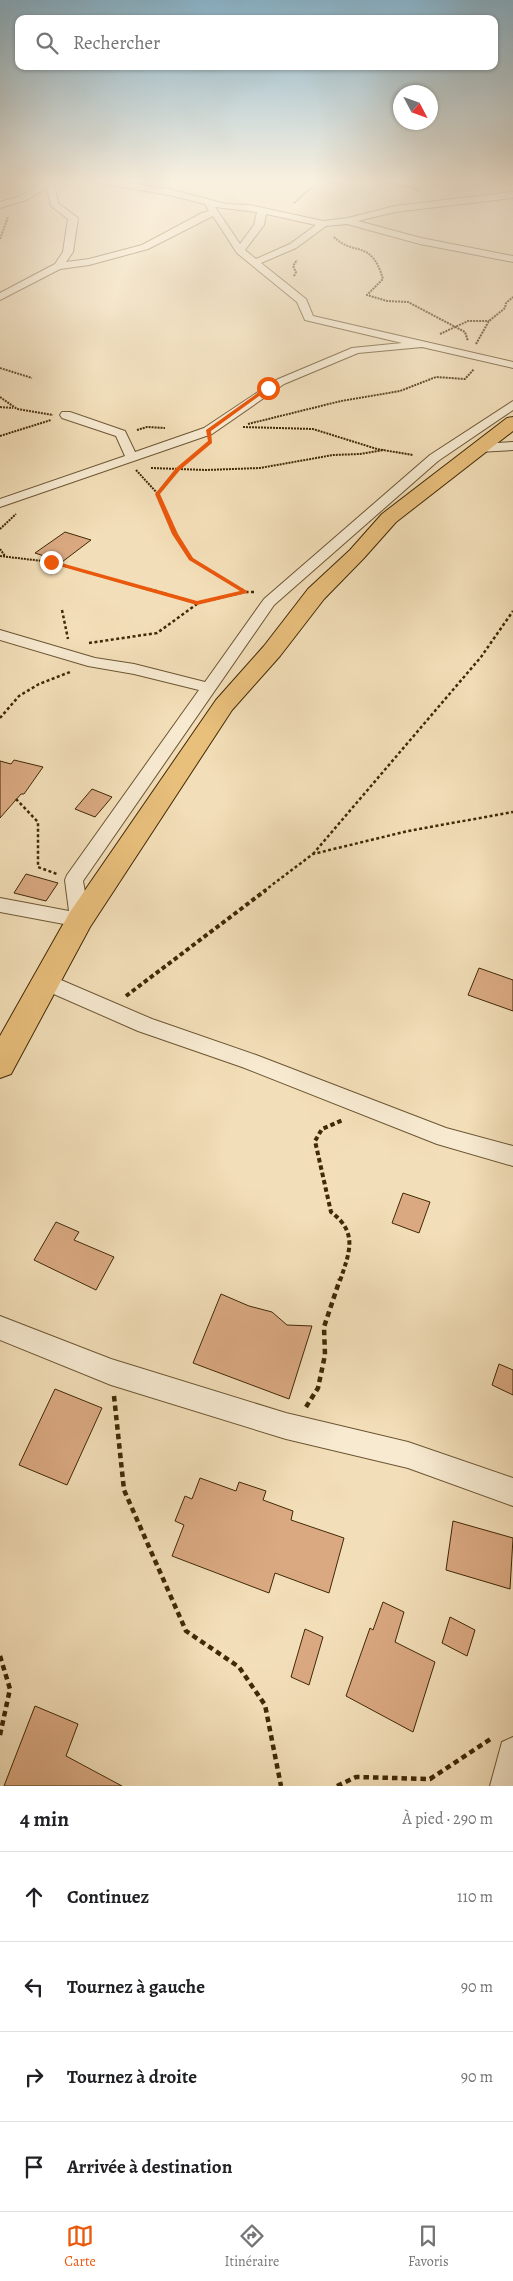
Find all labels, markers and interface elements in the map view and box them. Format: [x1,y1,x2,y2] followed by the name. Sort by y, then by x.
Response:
[15,15,498,70] search box
[33,29,61,57] icon: search
[73,30,160,56] text: Rechercher
[393,85,438,130] north arrow
[257,377,280,400] route start
[40,551,63,574] route end
[20,1805,69,1833] text: 4 min
[402,1808,493,1830] text: À pied · 290 m
[20,1883,48,1911] icon: ahead
[67,1884,149,1910] text: Continuez
[457,1886,493,1908] text: 110 m
[20,1973,48,2001] icon: left
[67,1974,205,2000] text: Tournez à gauche
[461,1976,493,1998] text: 90 m
[20,2063,48,2091] icon: right
[67,2064,197,2090] text: Tournez à droite
[461,2066,493,2088] text: 90 m
[20,2153,48,2181] icon: arrive
[67,2154,232,2180] text: Arrivée à destination
[64,2222,96,2271] tab: Carte
[225,2222,279,2271] tab: Itinéraire
[408,2222,449,2271] tab: Favoris

